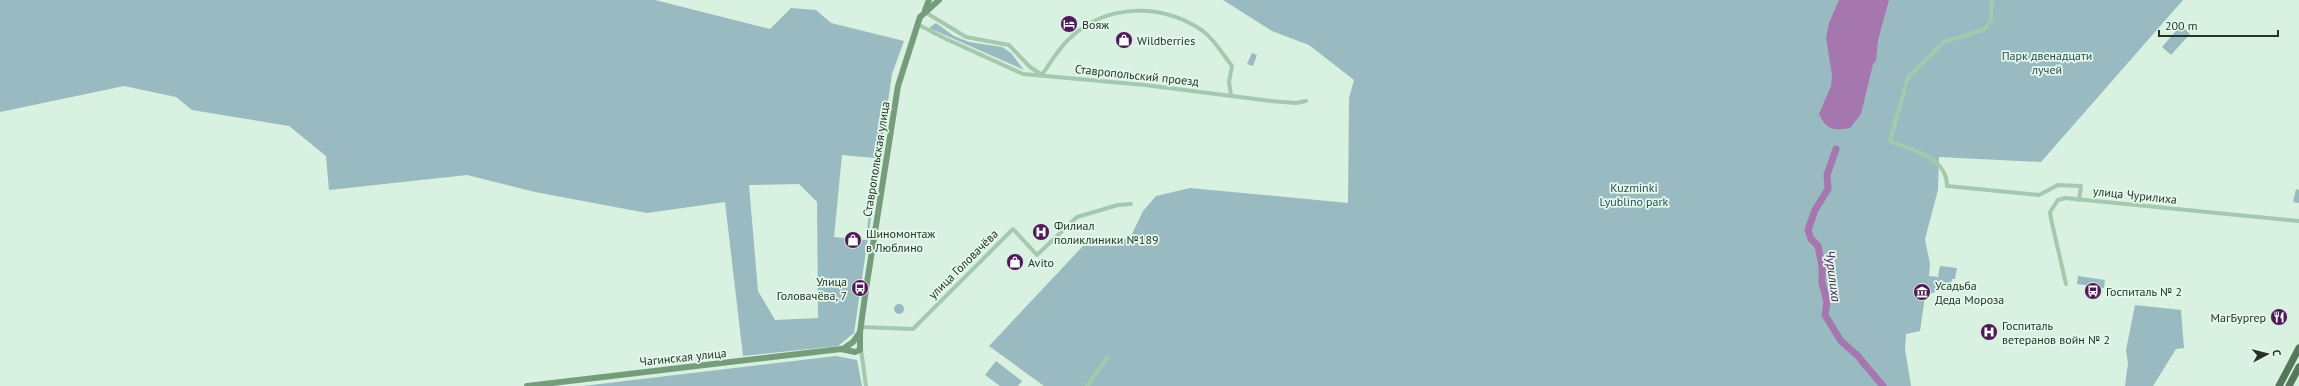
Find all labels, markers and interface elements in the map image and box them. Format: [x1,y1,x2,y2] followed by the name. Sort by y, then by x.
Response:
[2159,12,2278,38] scale bar
[1059,14,1079,34] hotel icon: Вояж
[1082,17,1109,32] place label: Вояж
[2165,18,2198,33] text: 200 m
[1114,30,1134,50] shop icon: Wildberries
[1137,33,1195,48] place label: Wildberries
[2002,48,2092,77] park label: Парк двенадцати лучей
[1074,61,1200,89] street label: Ставропольский проезд
[859,100,893,218] street label: Ставропольская улица
[1600,180,1669,209] park label: Kuzminki Lyublino park
[2092,183,2178,207] street label: улица Чурилиха
[1054,218,1158,247] place label: Филиал поликлиники №189
[1031,222,1051,242] hospital icon: Филиал поликлиники №189
[866,226,935,255] place label: Шиномонтаж в Люблино
[925,226,1001,302] street label: улица Головачёва
[843,230,863,250] shop icon: Шиномонтаж в Люблино
[1821,249,1845,303] water label: Чурилиха
[1005,252,1025,272] shop icon: Avito
[1028,255,1054,270] place label: Avito
[777,274,847,303] place label: Улица Головачёва, 7
[850,278,870,298] bus stop icon: Улица Головачёва, 7
[1935,278,2004,307] place label: Усадьба Деда Мороза
[2083,281,2103,301] bus stop icon: Госпиталь № 2
[1912,282,1932,302] museum icon: Усадьба Деда Мороза
[2106,284,2182,299] place label: Госпиталь № 2
[2269,307,2289,327] restaurant icon: МагБургер
[2211,310,2266,325] place label: МагБургер
[2002,318,2110,347] place label: Госпиталь ветеранов войн № 2
[1979,322,1999,342] hospital icon: Госпиталь ветеранов войн № 2
[2247,334,2287,374] north arrow
[639,345,727,369] street label: Чагинская улица
[2270,349,2284,357] text: С

